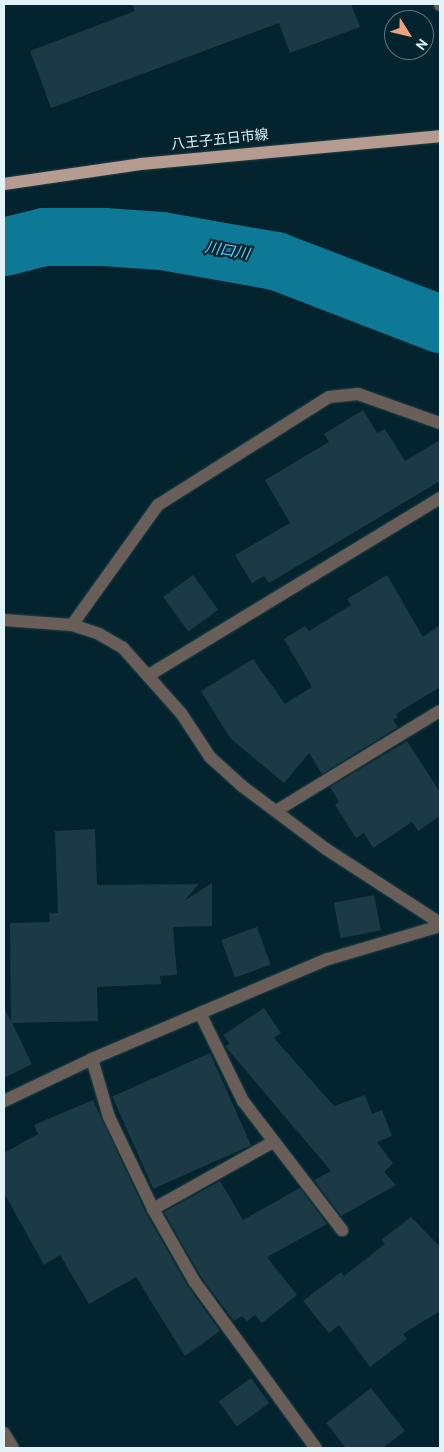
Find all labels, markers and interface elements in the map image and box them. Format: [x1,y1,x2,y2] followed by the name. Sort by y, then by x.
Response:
[384,10,434,60] north arrow
[411,34,431,53] text: N
[170,128,270,154] street label: 八王子五日市線
[203,239,251,265] water label: 川口川

